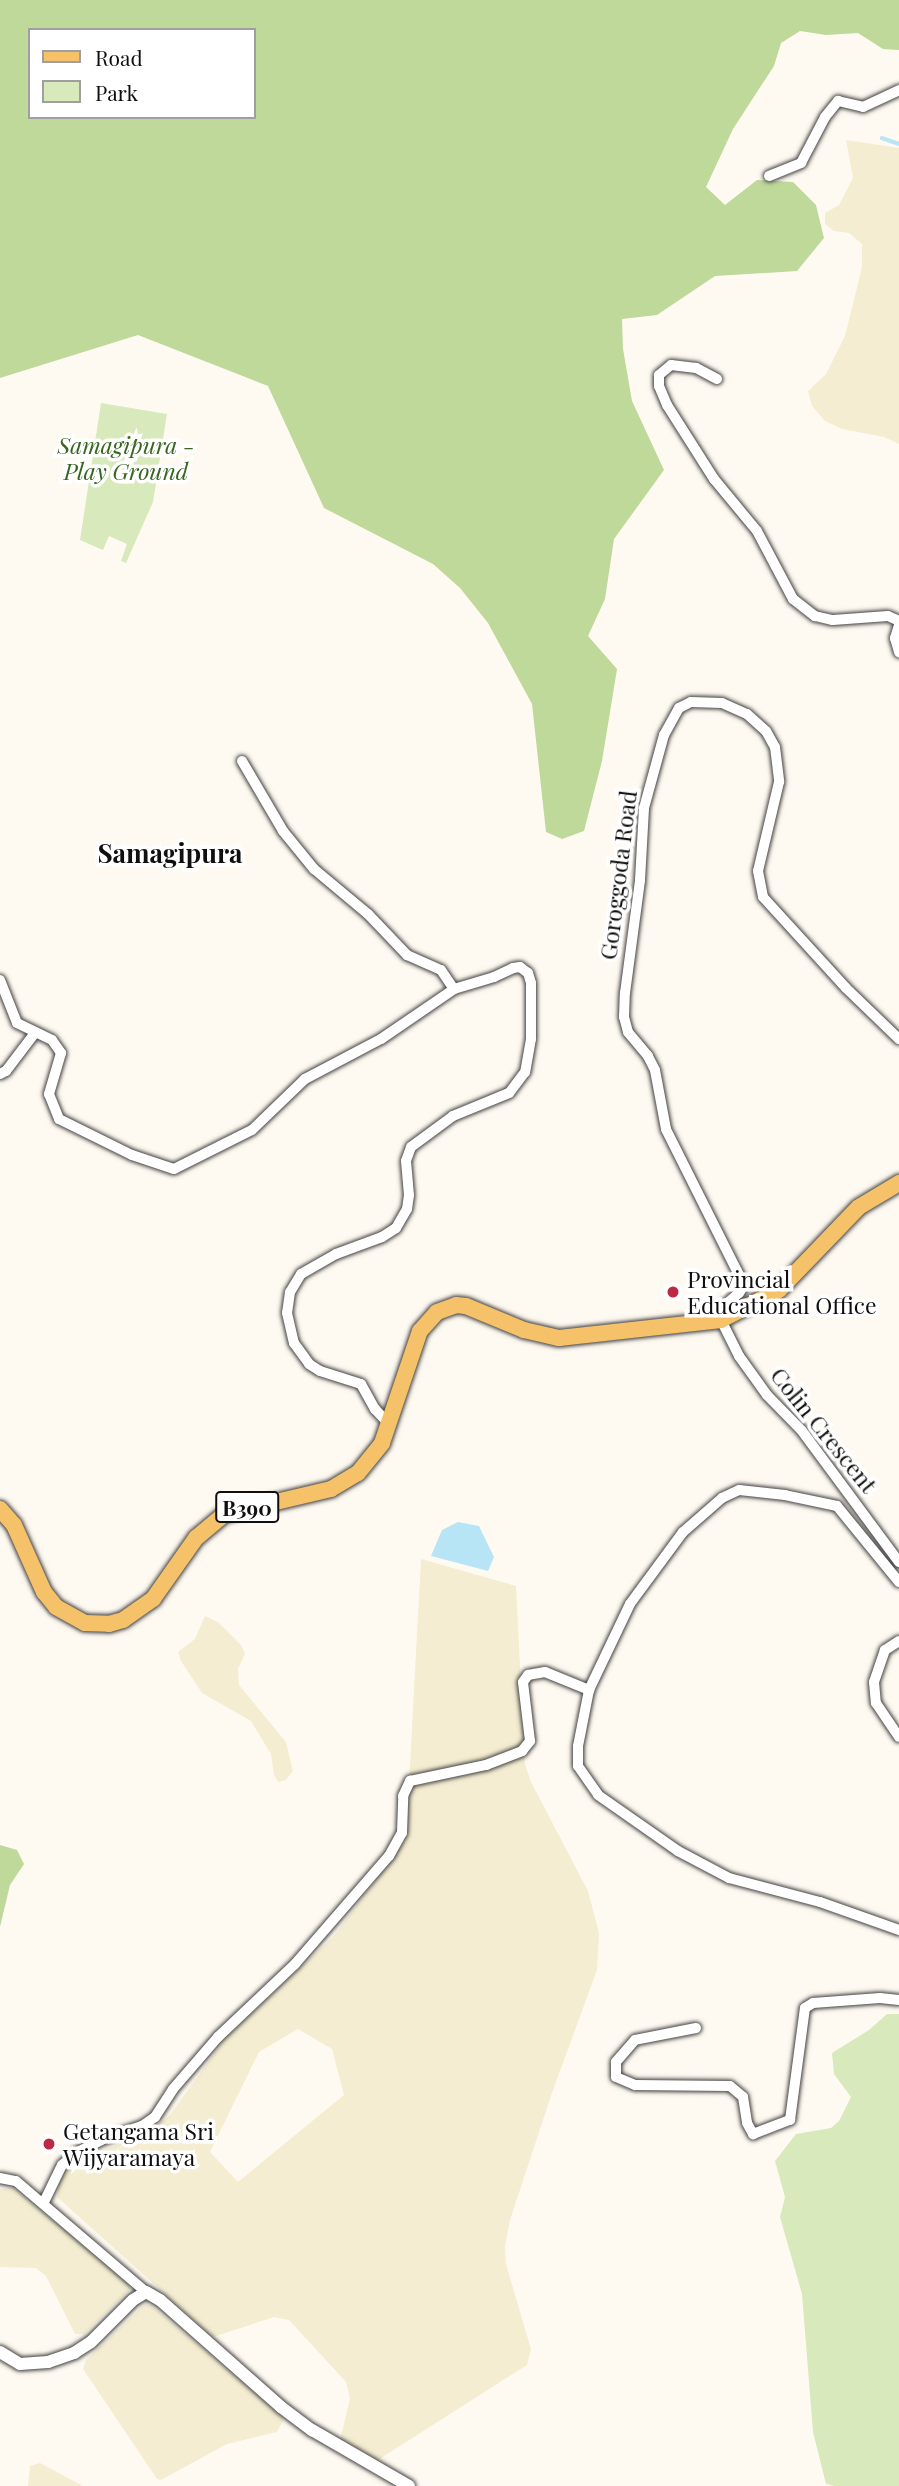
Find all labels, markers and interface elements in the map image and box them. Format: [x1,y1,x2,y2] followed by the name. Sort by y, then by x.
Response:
[28,28,256,119] legend
[95,43,143,71] text: Road
[95,78,138,106] text: Park
[57,431,195,485] park label: Samagipura - Play Ground
[594,789,642,961] street label: Goroggoda Road
[97,837,243,869] district label: Samagipura
[687,1265,877,1319] place label: Provincial Educational Office
[665,1284,681,1300] marker: Provincial Educational Office
[765,1362,883,1498] street label: Colin Crescent
[214,1490,280,1524] road number: B390
[63,2117,214,2171] place label: Getangama Sri Wijyaramaya
[41,2136,57,2152] marker: Getangama Sri Wijyaramaya

